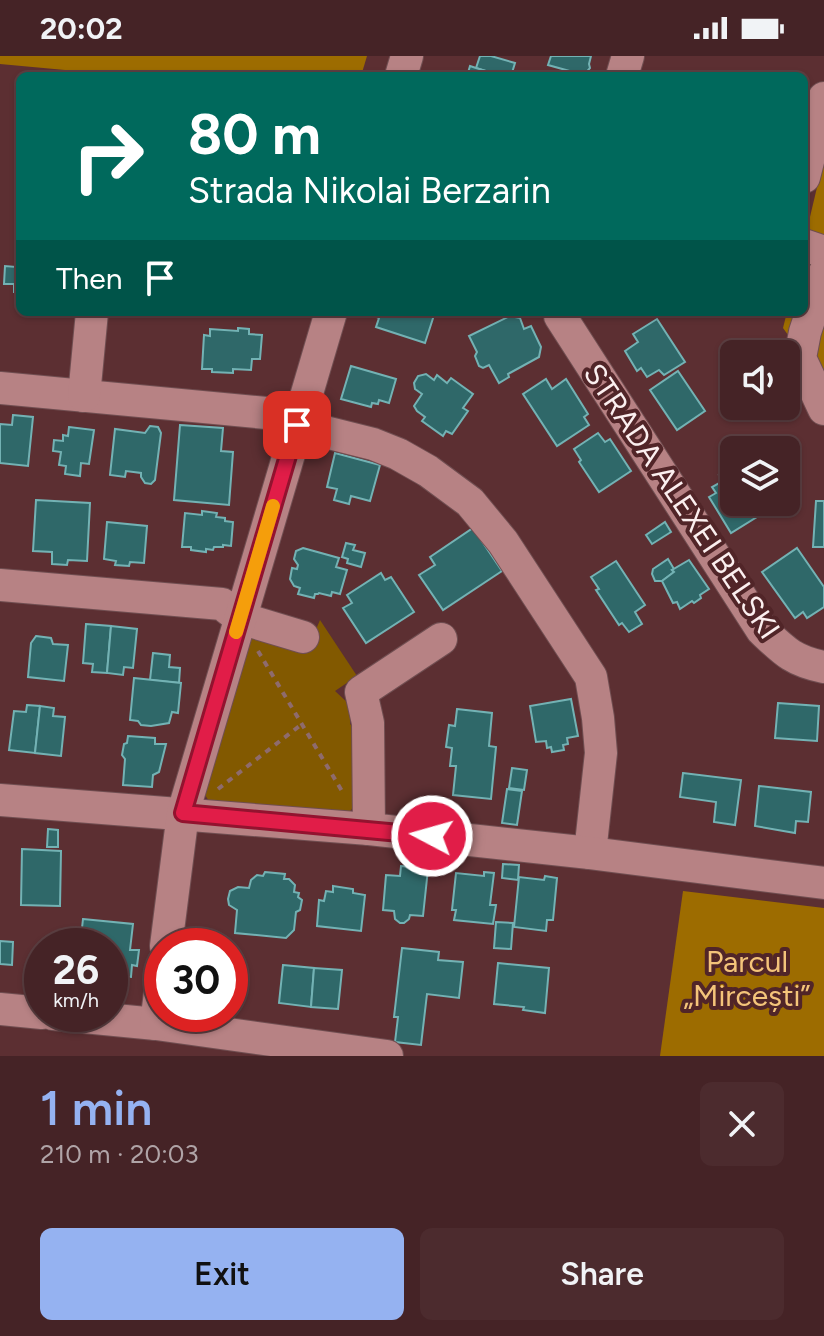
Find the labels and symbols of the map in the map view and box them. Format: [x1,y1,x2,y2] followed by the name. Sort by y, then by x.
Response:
[576,356,788,646] street label: STRADA ALEXEI BELSKI
[263,391,331,459] pin
[390,794,474,878] position arrow
[144,928,248,1032] speed limit sign: 30
[684,943,810,1014] park label: Parcul „Mircești”

